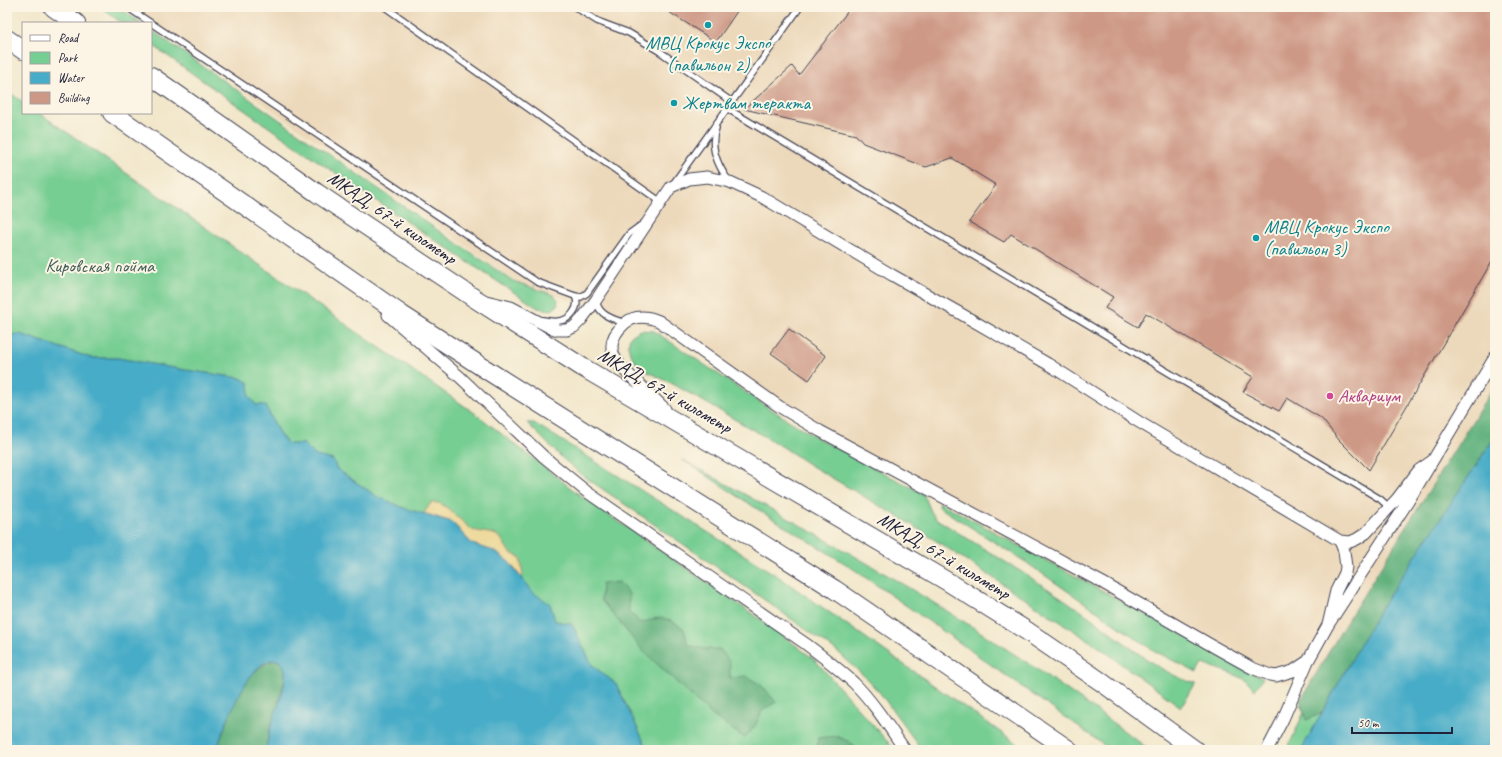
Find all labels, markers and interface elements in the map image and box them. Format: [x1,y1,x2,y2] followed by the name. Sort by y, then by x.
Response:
[703,20,713,30] marker: МВЦ Крокус Экспо (павильон 2)
[22,22,152,114] legend
[58,30,80,46] text: Road
[646,31,772,77] place label: МВЦ Крокус Экспо (павильон 2)
[58,50,79,66] text: Park
[58,70,86,86] text: Water
[58,90,90,106] text: Building
[682,91,812,115] place label: Жертвам теракта
[669,98,679,108] marker: Жертвам теракта
[323,166,463,271] street label: МКАД, 67-й километр
[1264,215,1390,261] place label: МВЦ Крокус Экспо (павильон 3)
[1251,233,1261,243] marker: МВЦ Крокус Экспо (павильон 3)
[46,254,156,278] park label: Кировская пойма
[594,343,738,440] street label: МКАД, 67-й километр
[1338,384,1401,408] place label: Аквариум
[1325,391,1335,401] marker: Аквариум
[873,507,1016,606] street label: МКАД, 67-й километр
[1352,709,1452,735] scale bar
[1358,715,1380,731] text: 50 m

